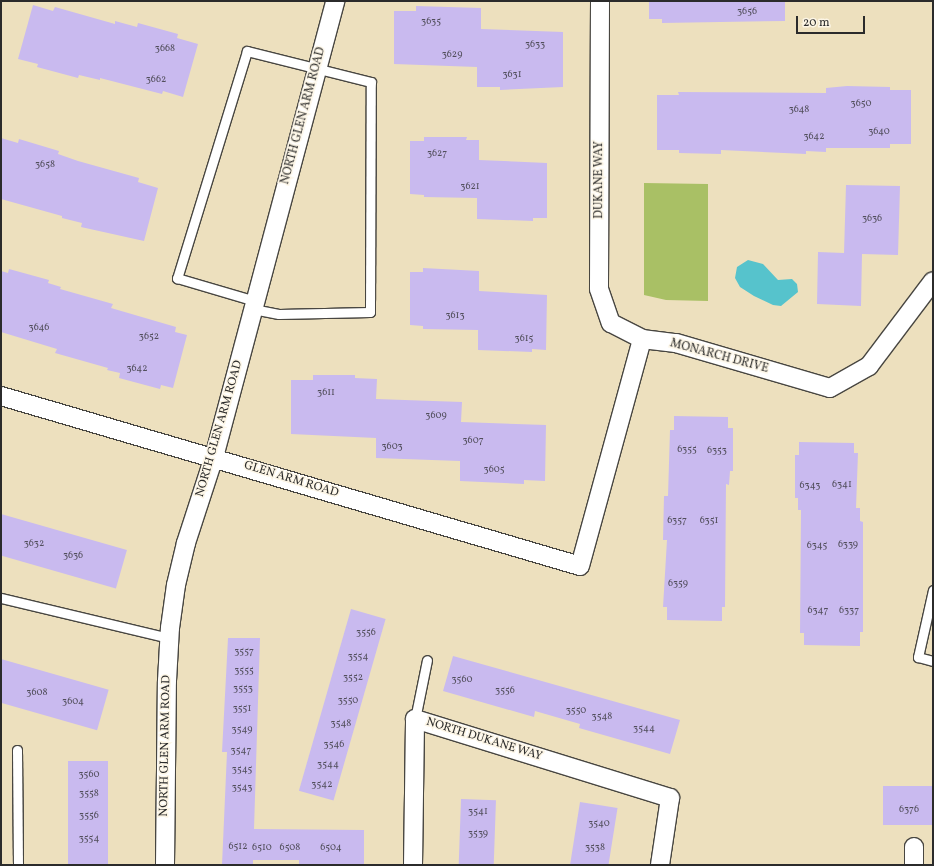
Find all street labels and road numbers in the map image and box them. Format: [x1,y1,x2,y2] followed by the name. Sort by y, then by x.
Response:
[279,46,329,186] street label: NORTH GLEN ARM ROAD
[593,141,607,219] street label: DUKANE WAY
[668,337,770,377] street label: MONARCH DRIVE
[194,359,246,499] street label: NORTH GLEN ARM ROAD
[242,459,340,501] street label: GLEN ARM ROAD
[158,675,174,817] street label: NORTH GLEN ARM ROAD
[424,715,544,765] street label: NORTH DUKANE WAY

